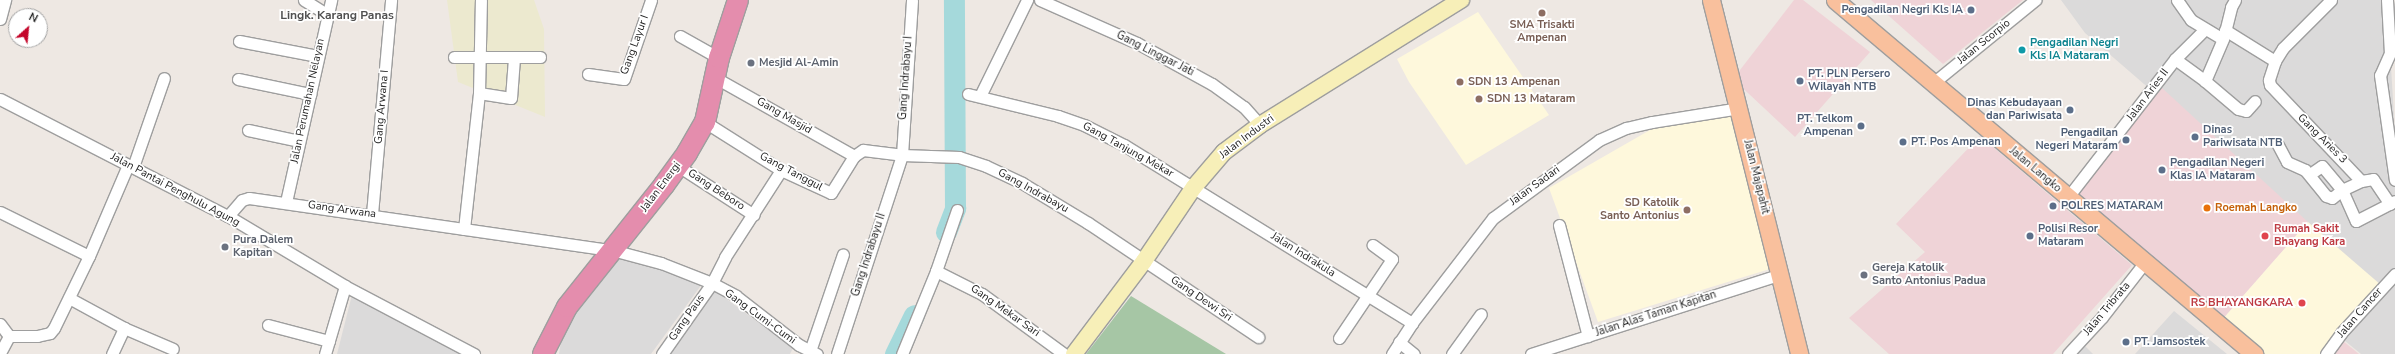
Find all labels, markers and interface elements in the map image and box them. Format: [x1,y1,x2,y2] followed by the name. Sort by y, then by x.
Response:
[1841,3,1963,17] place label: Pengadilan Negri Kls IA
[1966,5,1976,15] marker: Pengadilan Negri Kls IA
[8,8,48,48] north arrow
[1537,8,1547,18] marker: SMA Trisakti Ampenan
[26,9,40,26] text: N
[280,9,394,23] district label: Lingk. Karang Panas
[618,13,652,77] street label: Gang Layur I
[1955,17,2013,67] street label: Jalan Scorpio
[1510,19,1574,45] place label: SMA Trisakti Ampenan
[1114,29,1196,79] street label: Gang Linggar Jati
[896,36,916,120] street label: Gang Indrabayu I
[288,37,328,165] street label: Jalan Perumahan Nelayan
[2030,37,2118,63] place label: Pengadilan Negri Kls IA Mataram
[2017,45,2027,55] marker: Pengadilan Negri Kls IA Mataram
[759,56,838,70] place label: Mesjid Al-Amin
[746,58,756,68] marker: Mesjid Al-Amin
[2124,66,2172,124] street label: Jalan Aries II
[1808,68,1890,94] place label: PT. PLN Persero Wilayah NTB
[372,69,392,145] street label: Gang Arwana I
[1468,75,1560,89] place label: SDN 13 Ampenan
[1795,76,1805,86] marker: PT. PLN Persero Wilayah NTB
[1455,77,1465,87] marker: SDN 13 Ampenan
[1487,92,1575,106] place label: SDN 13 Mataram
[1474,94,1484,104] marker: SDN 13 Mataram
[754,95,814,137] street label: Gang Masjid
[1967,97,2062,123] place label: Dinas Kebudayaan dan Pariwisata
[2065,105,2075,115] marker: Dinas Kebudayaan dan Pariwisata
[1217,112,1277,162] street label: Jalan Industri
[2295,112,2349,166] street label: Gang Aries 3
[1797,113,1853,139] place label: PT. Telkom Ampenan
[1080,120,1176,180] street label: Gang Tanjung Mekar
[1856,121,1866,131] marker: PT. Telkom Ampenan
[2203,124,2282,150] place label: Dinas Pariwisata NTB
[2035,127,2118,153] place label: Pengadilan Negeri Mataram
[2190,132,2200,142] marker: Dinas Pariwisata NTB
[1911,135,2001,149] place label: PT. Pos Ampenan
[2121,135,2131,145] marker: Pengadilan Negeri Mataram
[1898,137,1908,147] marker: PT. Pos Ampenan
[1740,138,1772,216] street label: Jalan Majapahit
[2006,145,2064,195] street label: Jalan Langko
[108,150,242,230] street label: Jalan Pantai Penghulu Agung
[757,150,825,194] street label: Gang Tanggul
[2170,157,2264,183] place label: Pengadilan Negeri Klas IA Mataram
[638,159,684,215] street label: Jalan Energi
[1507,163,1563,209] street label: Jalan Sadari
[2157,165,2167,175] marker: Pengadilan Negeri Klas IA Mataram
[995,166,1071,216] street label: Gang Indrabayu
[685,167,747,213] street label: Gang Beboro
[1600,197,1679,223] place label: SD Katolik Santo Antonius
[307,199,377,221] street label: Gang Arwana
[2061,199,2163,213] place label: POLRES MATARAM
[2048,201,2058,211] marker: POLRES MATARAM
[2215,201,2297,215] place label: Roemah Langko
[2202,203,2212,213] marker: Roemah Langko
[1682,205,1692,215] marker: SD Katolik Santo Antonius
[849,212,889,298] street label: Gang Indrabayu II
[2038,223,2098,249] place label: Polisi Resor Mataram
[2274,223,2345,249] place label: Rumah Sakit Bhayang Kara
[1268,230,1338,280] street label: Jalan Indrakula
[2259,230,2271,242] marker: Rumah Sakit Bhayang Kara
[2025,231,2035,241] marker: Polisi Resor Mataram
[233,234,293,260] place label: Pura Dalem Kapitan
[220,242,230,252] marker: Pura Dalem Kapitan
[1872,262,1986,288] place label: Gereja Katolik Santo Antonius Padua
[1859,270,1869,280] marker: Gereja Katolik Santo Antonius Padua
[1168,274,1234,324] street label: Gang Dewi Sri
[2081,280,2133,338] street label: Jalan Tribrata
[968,282,1042,340] street label: Gang Mekar Sari
[2335,285,2385,341] street label: Jalan Cancer
[722,287,798,347] street label: Gang Cumi-Cumi
[1594,288,1718,340] street label: Jalan Alas Taman Kapitan
[666,292,708,344] street label: Gang Paus
[2191,296,2293,310] place label: RS BHAYANGKARA
[2296,297,2308,309] marker: RS BHAYANGKARA
[2134,335,2205,349] place label: PT. Jamsostek
[2121,337,2131,347] marker: PT. Jamsostek

